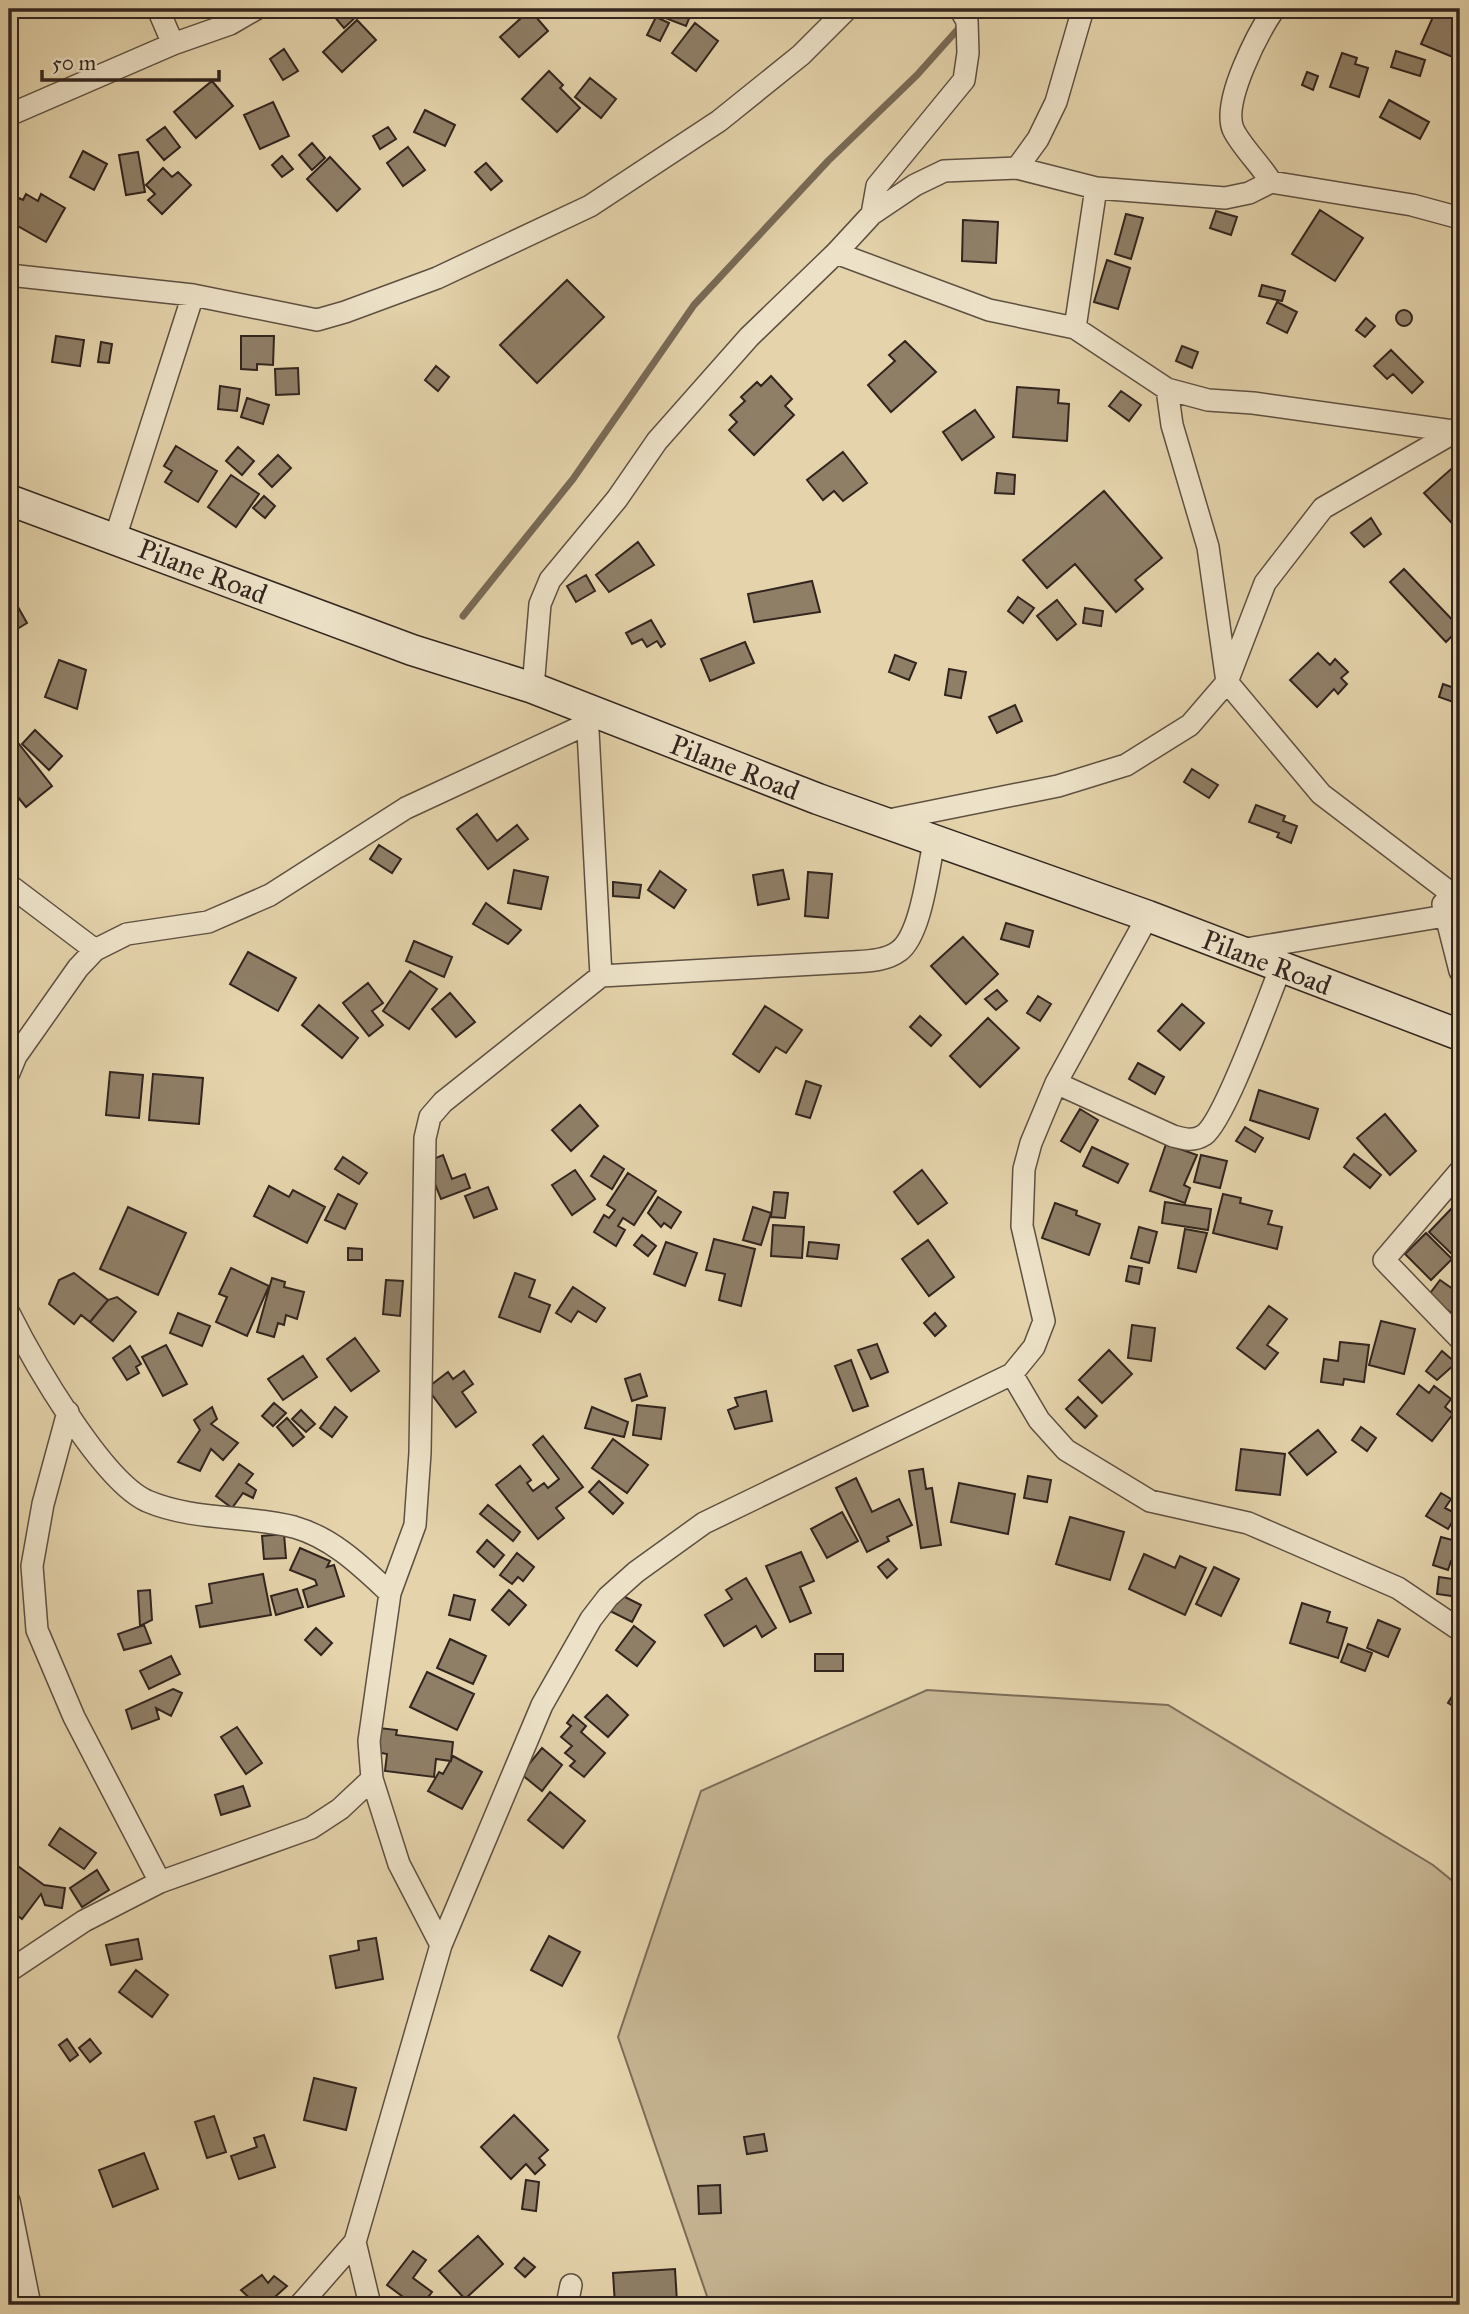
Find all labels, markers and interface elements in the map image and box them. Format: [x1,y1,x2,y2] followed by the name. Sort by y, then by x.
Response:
[42,38,219,82] scale bar
[52,50,97,76] text: 50 m
[133,531,272,612] street label: Pilane Road
[665,727,804,808] street label: Pilane Road
[1197,922,1336,1003] street label: Pilane Road

